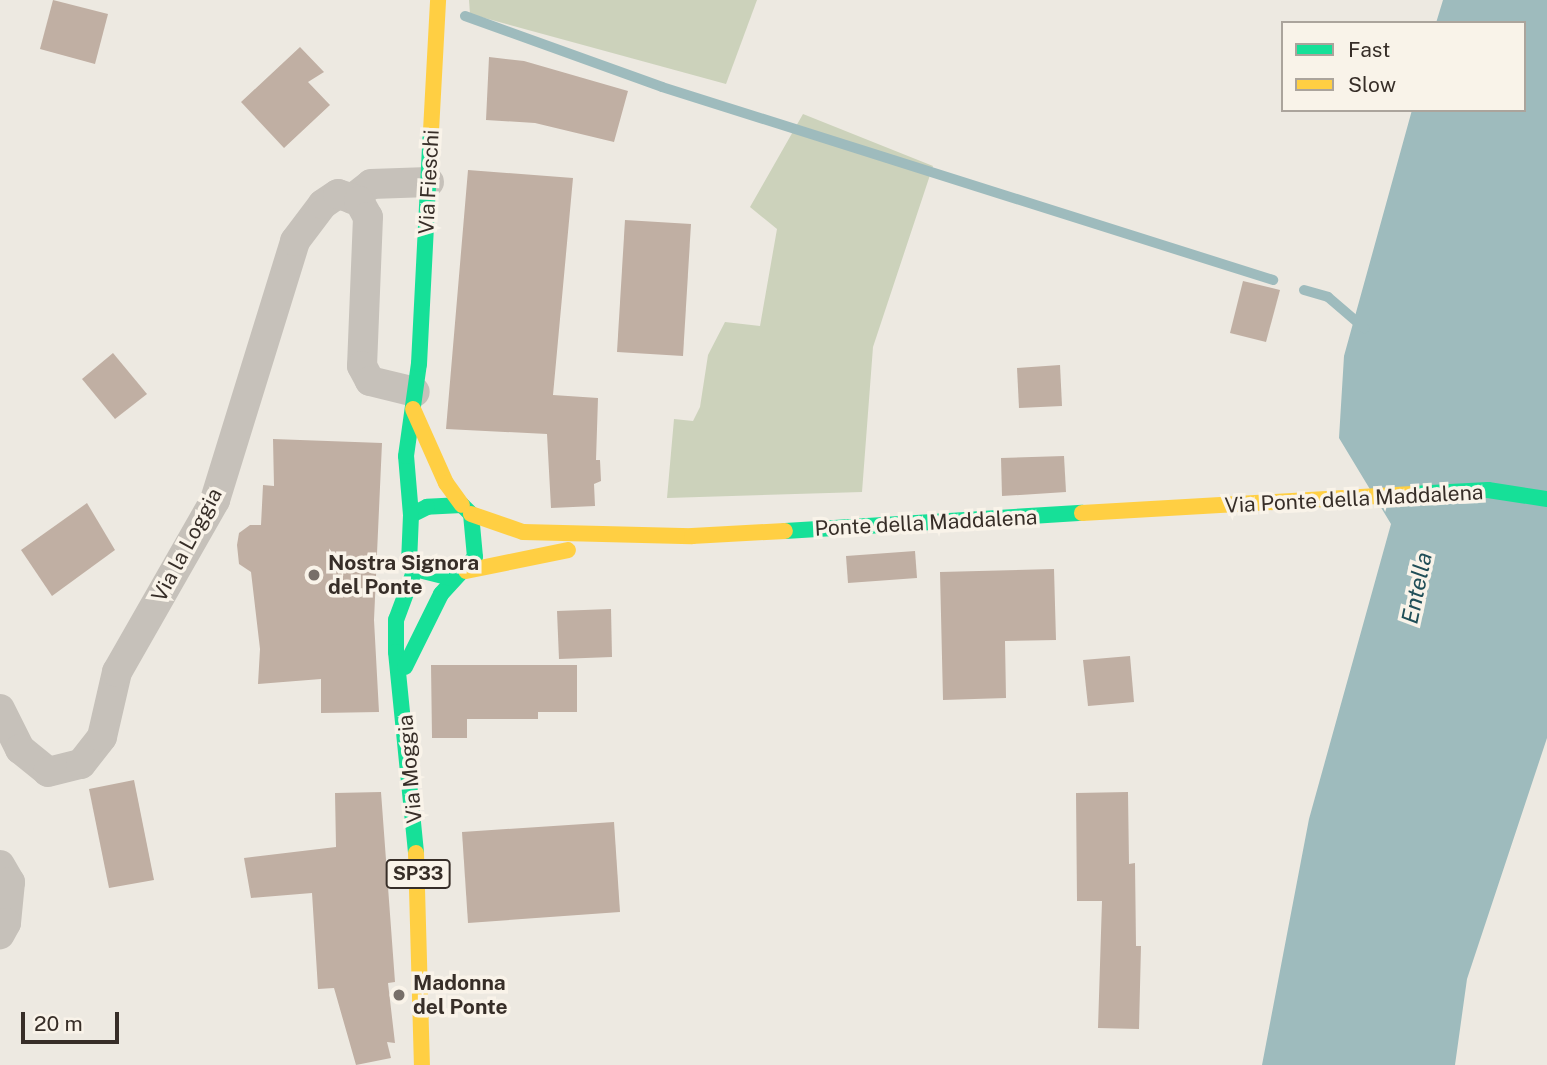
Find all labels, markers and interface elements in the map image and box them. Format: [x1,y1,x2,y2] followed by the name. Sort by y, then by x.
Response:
[1281,21,1526,112] legend
[1348,37,1390,62] text: Fast
[1348,72,1396,97] text: Slow
[414,129,444,235] street label: Via Fieschi
[1224,480,1484,518] street label: Via Ponte della Maddalena
[146,484,228,606] street label: Via la Loggia
[814,505,1038,541] street label: Ponte della Maddalena
[328,550,479,600] place label: Nostra Signora del Ponte
[1396,550,1438,626] water label: Entella
[306,567,322,583] marker: Nostra Signora del Ponte
[393,714,427,824] street label: Via Moggia
[385,859,451,890] road number: SP33
[413,970,508,1020] place label: Madonna del Ponte
[391,987,407,1003] marker: Madonna del Ponte
[24,998,122,1042] scale bar
[34,1011,83,1036] text: 20 m

